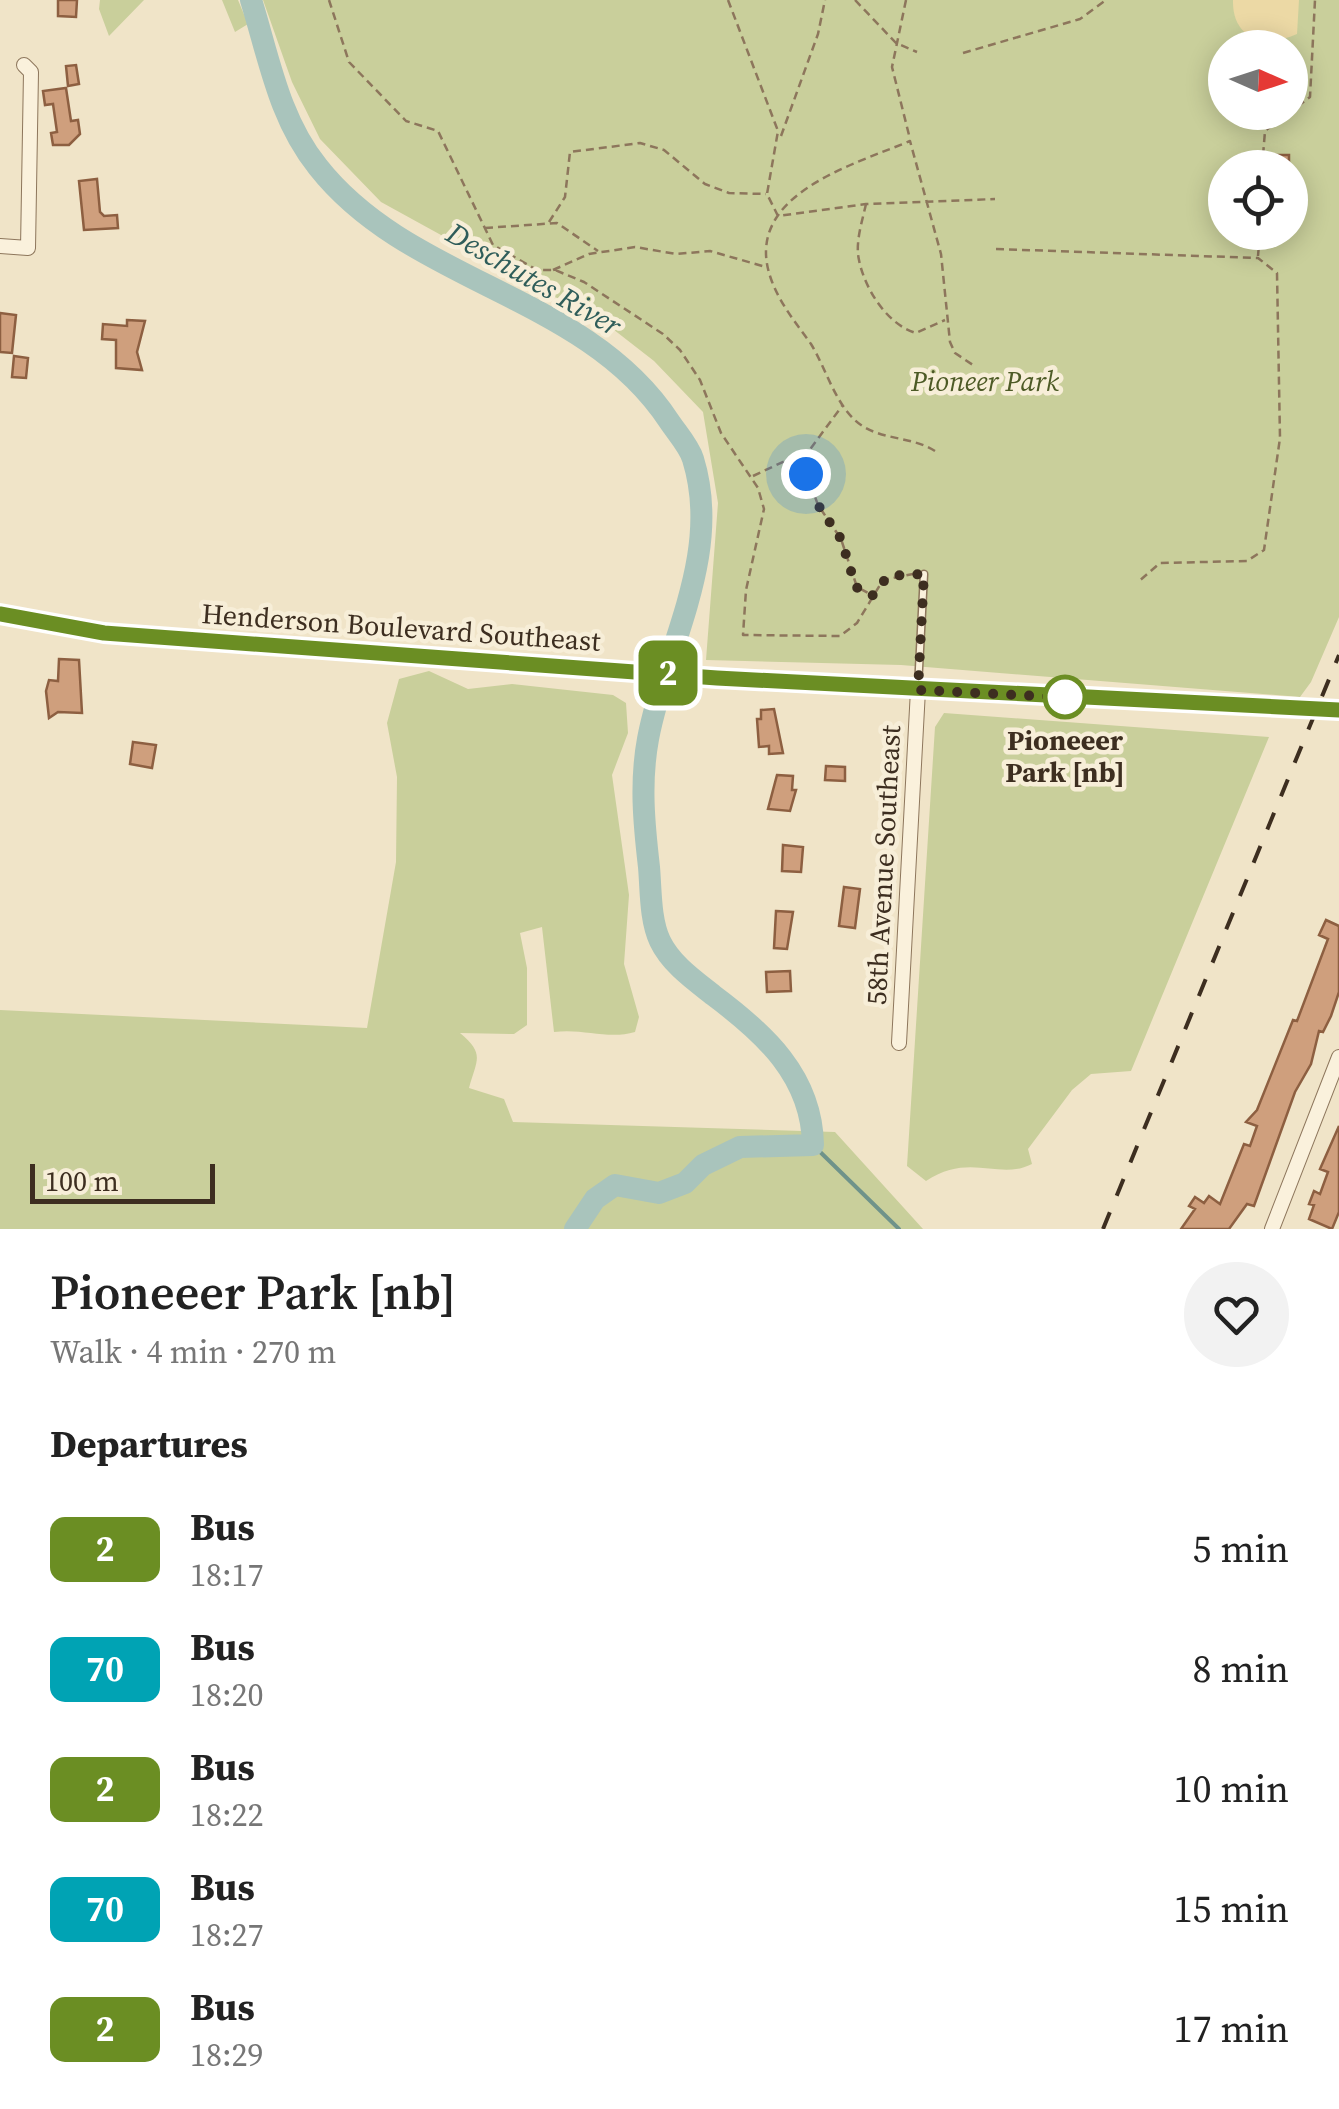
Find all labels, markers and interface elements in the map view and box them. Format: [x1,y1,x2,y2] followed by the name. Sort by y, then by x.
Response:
[1208,30,1308,130] north arrow
[1208,30,1308,250] map controls
[1208,150,1308,250] button: locate
[438,212,630,346] water label: Deschutes River
[910,362,1060,400] park label: Pioneer Park
[781,449,831,499] your location
[200,594,603,660] street label: Henderson Boulevard Southeast
[636,640,700,706] line badge: 2
[659,649,677,697] text: 2
[1044,676,1086,718] marker: Pioneeer Park [nb]
[1005,721,1125,791] place label: Pioneeer Park [nb]
[857,723,909,1006] street label: 58th Avenue Southeast
[30,1159,215,1204] scale bar
[45,1162,119,1200] text: 100 m
[50,1259,456,1325] text: Pioneeer Park [nb]
[1184,1262,1289,1367] button: heart
[50,1330,336,1374] text: Walk · 4 min · 270 m
[50,1418,248,1470] text: Departures
[190,1501,255,1553] text: Bus
[1193,1523,1289,1575] text: 5 min
[96,1525,114,1573] text: 2
[190,1553,264,1597] text: 18:17
[190,1621,255,1673] text: Bus
[1193,1643,1289,1695] text: 8 min
[86,1645,124,1693] text: 70
[190,1673,264,1717] text: 18:20
[190,1741,255,1793] text: Bus
[1174,1763,1289,1815] text: 10 min
[96,1765,114,1813] text: 2
[190,1793,264,1837] text: 18:22
[190,1861,255,1913] text: Bus
[1174,1883,1289,1935] text: 15 min
[86,1885,124,1933] text: 70
[190,1913,264,1957] text: 18:27
[190,1981,255,2033] text: Bus
[1174,2003,1289,2055] text: 17 min
[96,2005,114,2053] text: 2
[190,2033,264,2077] text: 18:29

